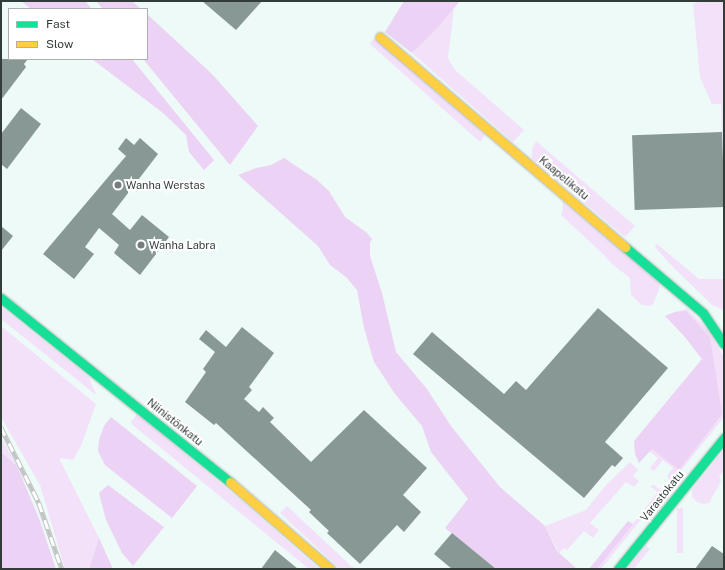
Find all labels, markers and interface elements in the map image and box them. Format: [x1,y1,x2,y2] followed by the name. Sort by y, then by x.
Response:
[8,8,148,60] legend
[46,17,70,31] text: Fast
[46,37,73,51] text: Slow
[536,153,592,203] street label: Kaapelikatu
[126,178,205,192] place label: Wanha Werstas
[113,180,123,190] marker: Wanha Werstas
[149,238,216,252] place label: Wanha Labra
[136,240,146,250] marker: Wanha Labra
[145,396,205,448] street label: Niinistönkatu
[638,468,686,524] street label: Varastokatu

